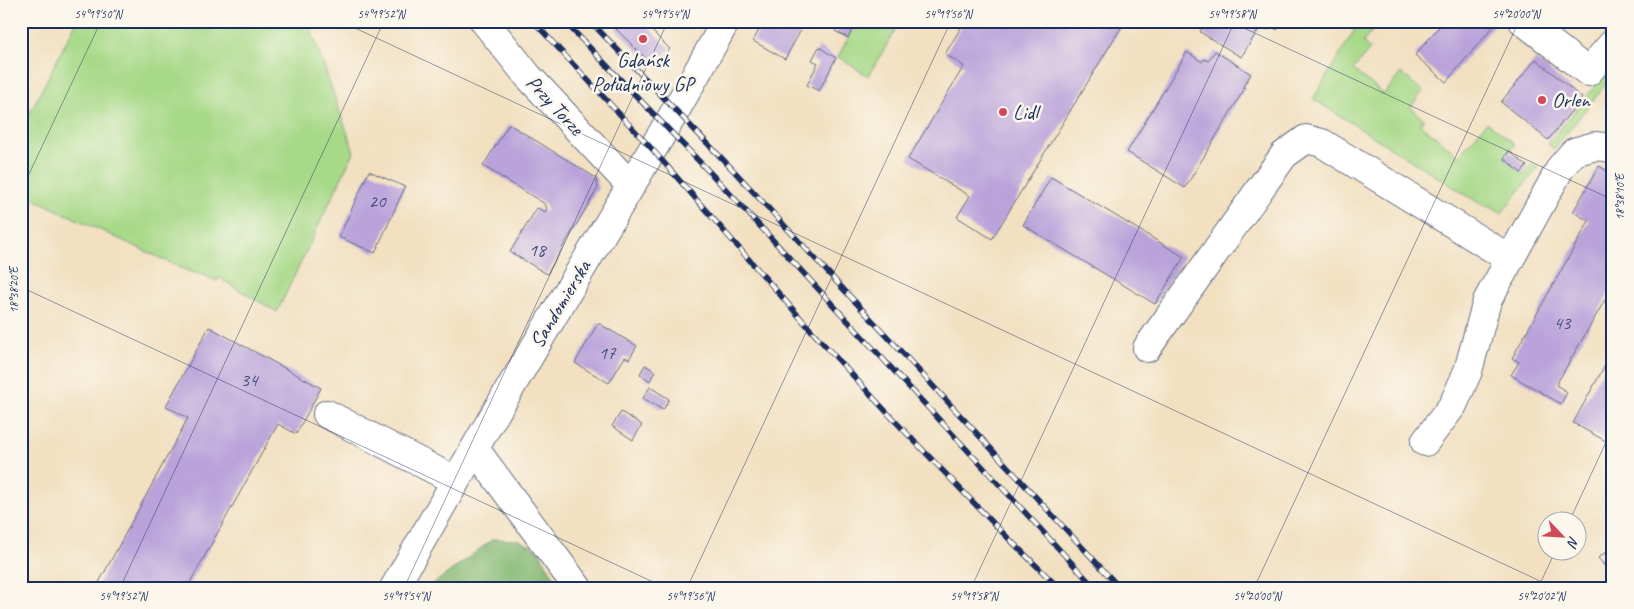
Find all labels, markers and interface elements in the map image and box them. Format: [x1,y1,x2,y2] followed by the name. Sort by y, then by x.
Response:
[74,6,123,22] text: 54°19'50"N
[357,6,406,22] text: 54°19'52"N
[641,6,690,22] text: 54°19'54"N
[924,6,973,22] text: 54°19'56"N
[1208,6,1257,22] text: 54°19'58"N
[1492,6,1541,22] text: 54°20'00"N
[637,33,649,45] marker: Gdańsk Południowy GP
[592,47,697,97] place label: Gdańsk Południowy GP
[521,70,590,141] street label: Przy Torze
[1552,87,1591,113] place label: Orlen
[1536,94,1548,106] marker: Orlen
[1013,99,1041,125] place label: Lidl
[997,106,1009,118] marker: Lidl
[1612,172,1628,220] text: 18°38'10"E
[368,189,387,213] house number: 20
[528,238,548,262] house number: 18
[524,254,597,353] street label: Sandomierska
[6,265,22,313] text: 18°38'20"E
[1553,311,1572,335] house number: 43
[598,341,617,365] house number: 17
[240,368,260,392] house number: 34
[1536,512,1586,562] north arrow
[1563,534,1583,551] text: N
[99,588,148,604] text: 54°19'52"N
[382,588,431,604] text: 54°19'54"N
[666,588,715,604] text: 54°19'56"N
[950,588,999,604] text: 54°19'58"N
[1233,588,1282,604] text: 54°20'00"N
[1517,588,1566,604] text: 54°20'02"N

